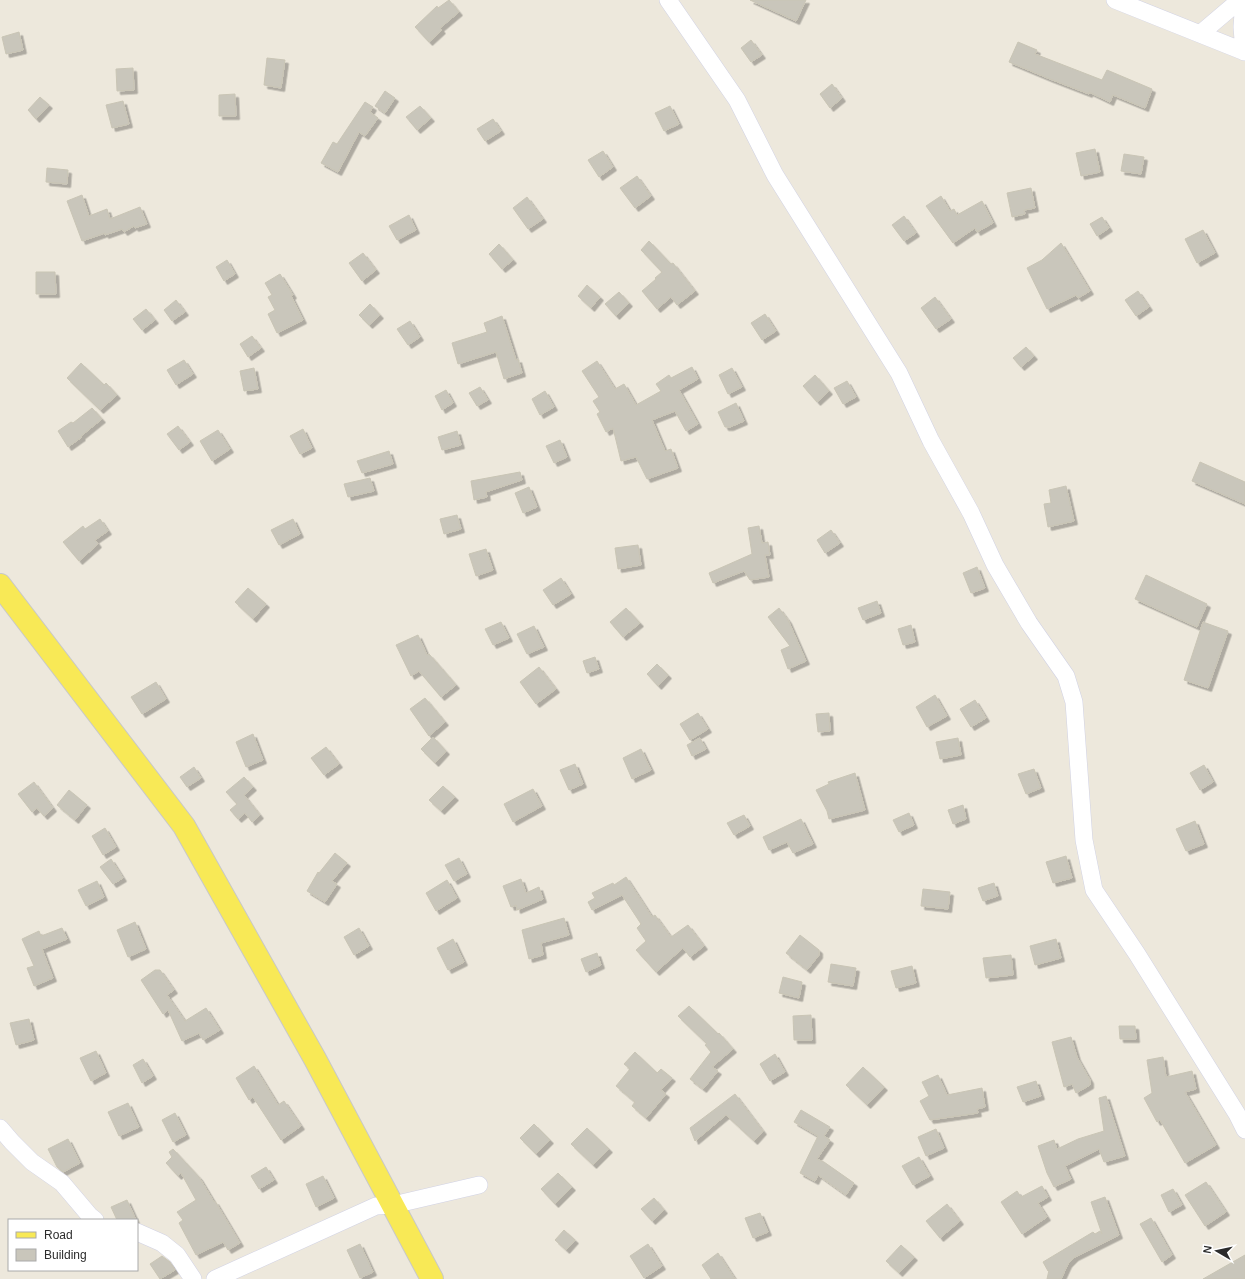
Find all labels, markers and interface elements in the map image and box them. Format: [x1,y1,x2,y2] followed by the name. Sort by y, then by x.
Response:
[8,1219,138,1271] legend
[44,1228,73,1242] text: Road
[1197,1231,1237,1271] north arrow
[1201,1245,1214,1254] text: N
[44,1248,87,1262] text: Building

